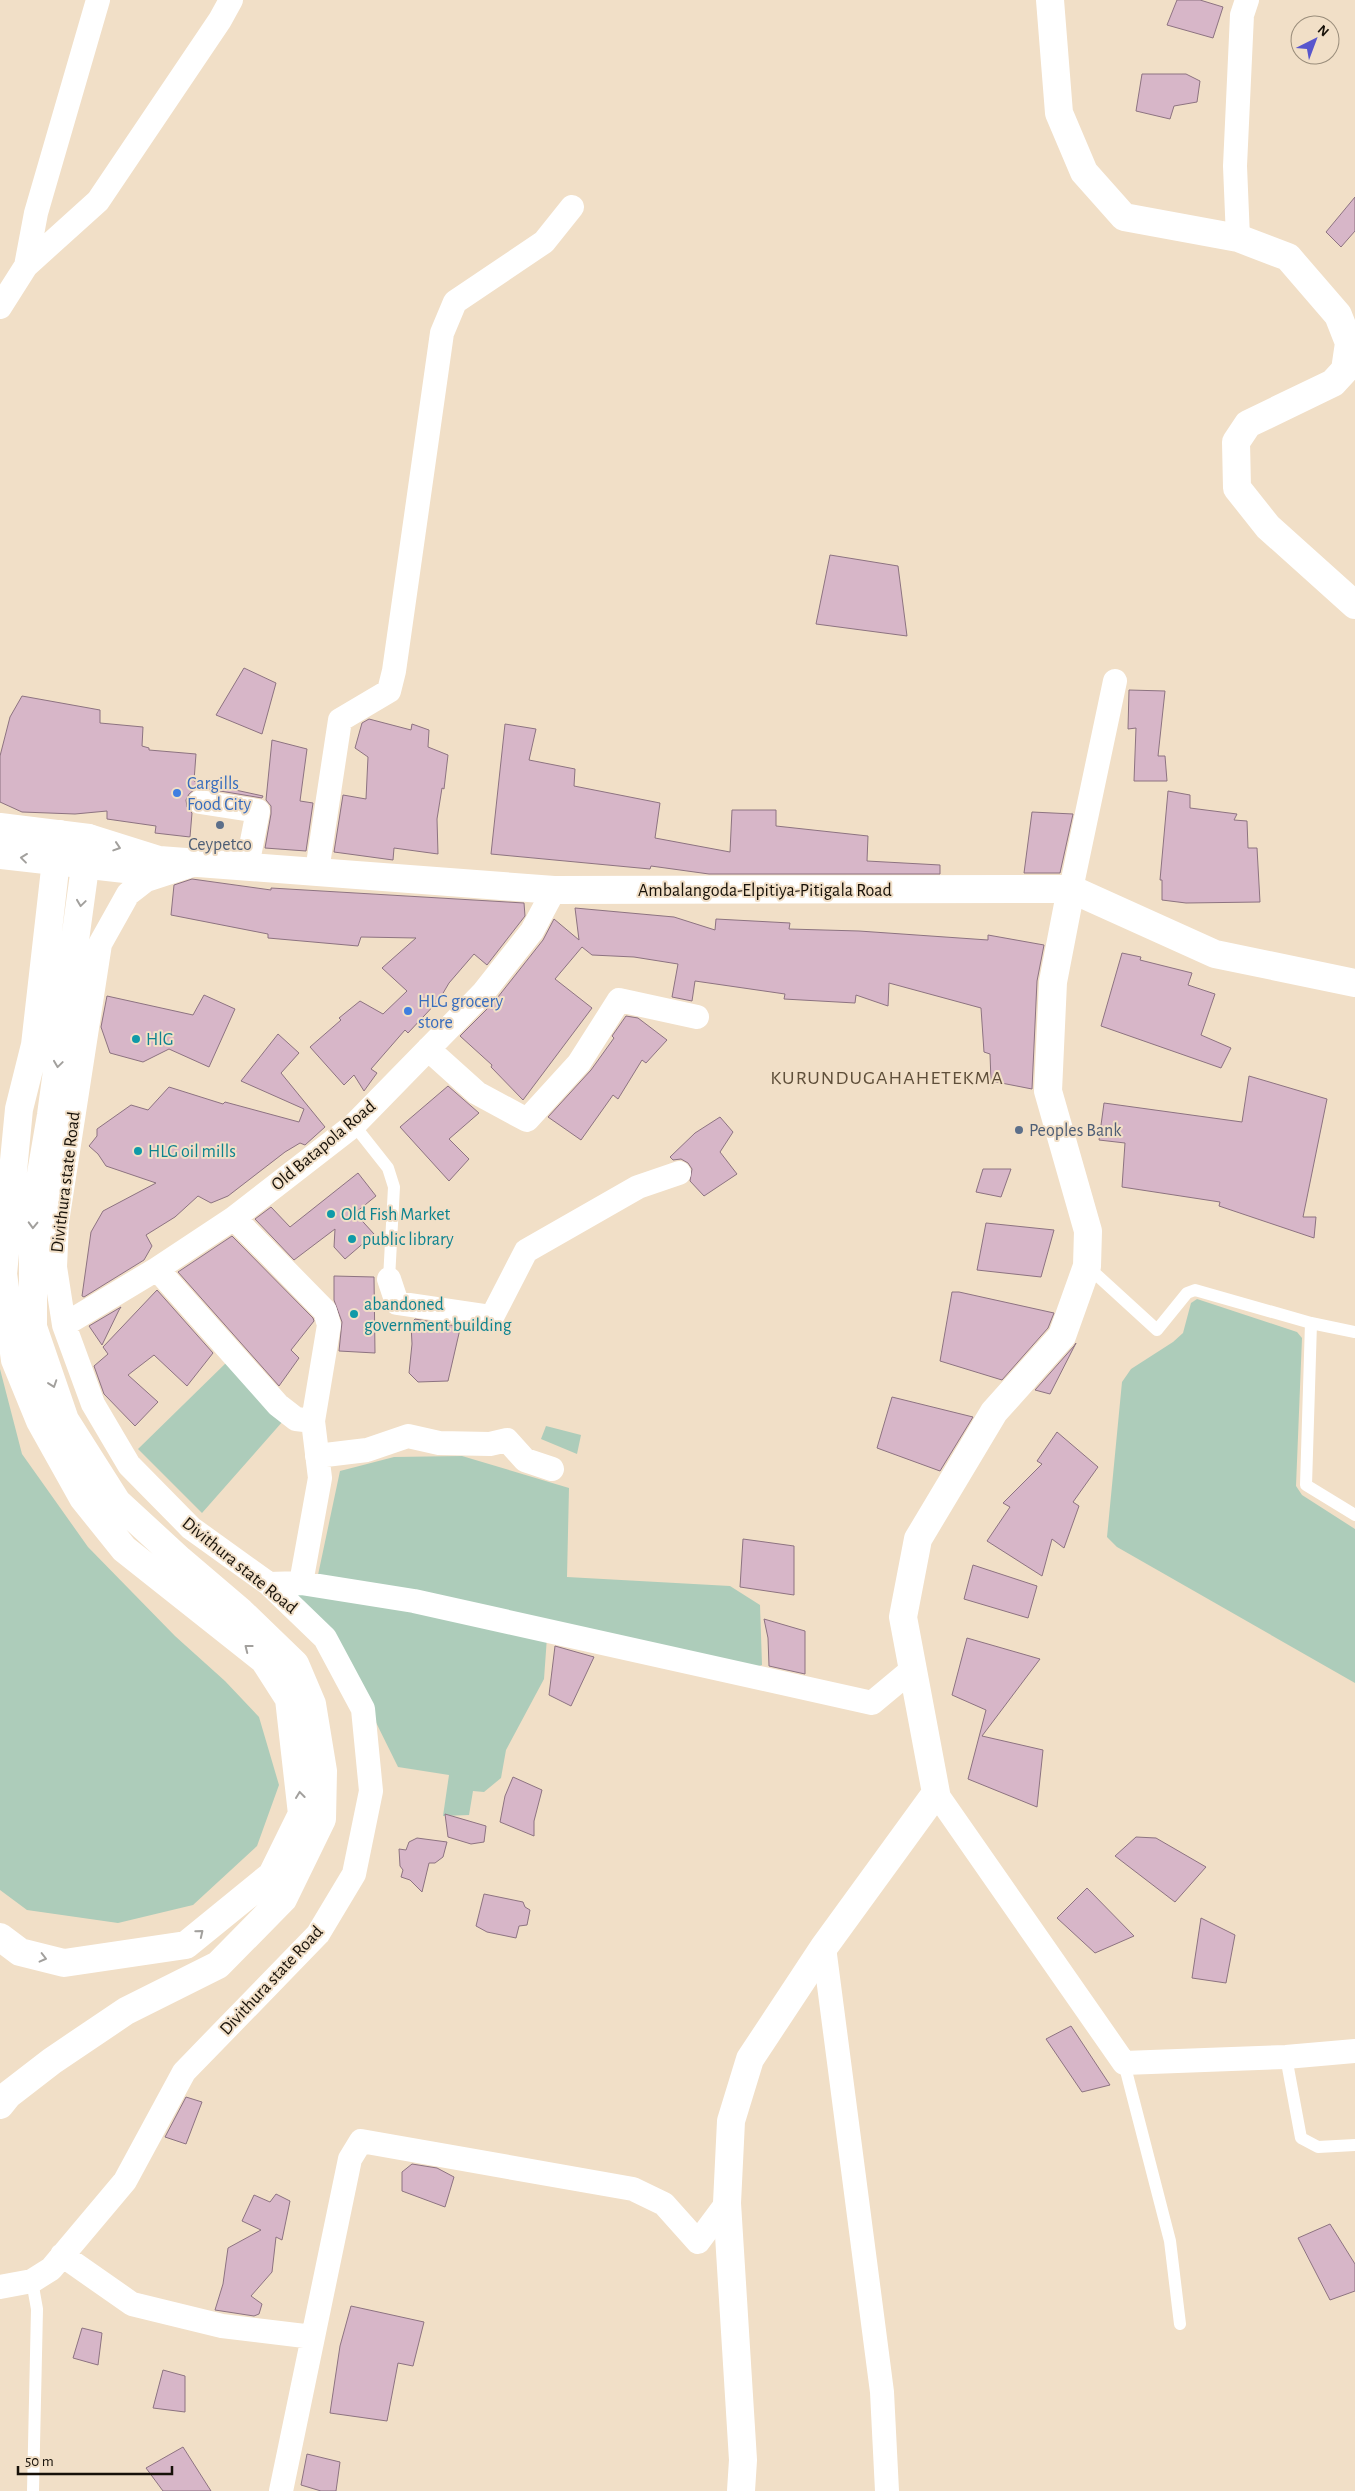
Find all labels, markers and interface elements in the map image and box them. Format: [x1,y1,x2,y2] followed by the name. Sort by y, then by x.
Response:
[1290,15,1340,65] north arrow
[1315,23,1331,40] text: N
[187,775,252,814] place label: Cargills Food City
[171,787,183,799] marker: Cargills Food City
[214,819,226,831] marker: Ceypetco
[188,836,252,854] place label: Ceypetco
[112,841,120,851] one-way arrow
[20,853,28,864] one-way arrow
[638,882,892,900] street label: Ambalangoda-Elpitiya-Pitigala Road
[77,899,87,908] one-way arrow
[418,993,504,1032] place label: HLG grocery store
[402,1005,414,1017] marker: HLG grocery store
[146,1031,174,1049] place label: HlG
[130,1033,142,1045] marker: HlG
[54,1060,64,1069] one-way arrow
[770,1068,1004,1088] district label: KURUNDUGAHAHETEKMA
[268,1097,379,1194] street label: Old Batapola Road
[48,1110,84,1254] street label: Divithura state Road
[1029,1122,1122,1140] place label: Peoples Bank
[1013,1124,1025,1136] marker: Peoples Bank
[148,1143,236,1161] place label: HLG oil mills
[132,1145,144,1157] marker: HLG oil mills
[341,1206,451,1224] place label: Old Fish Market
[325,1208,337,1220] marker: Old Fish Market
[28,1221,39,1229] one-way arrow
[362,1231,454,1249] place label: public library
[346,1233,358,1245] marker: public library
[364,1296,512,1335] place label: abandoned government building
[348,1308,360,1320] marker: abandoned government building
[47,1379,57,1388] one-way arrow
[178,1514,300,1618] street label: Divithura state Road
[245,1645,254,1653] one-way arrow
[295,1791,306,1799] one-way arrow
[217,1923,327,2039] street label: Divithura state Road
[194,1931,203,1939] one-way arrow
[39,1952,47,1962] one-way arrow
[18,2444,171,2476] scale bar
[25,2454,54,2469] text: 50 m

